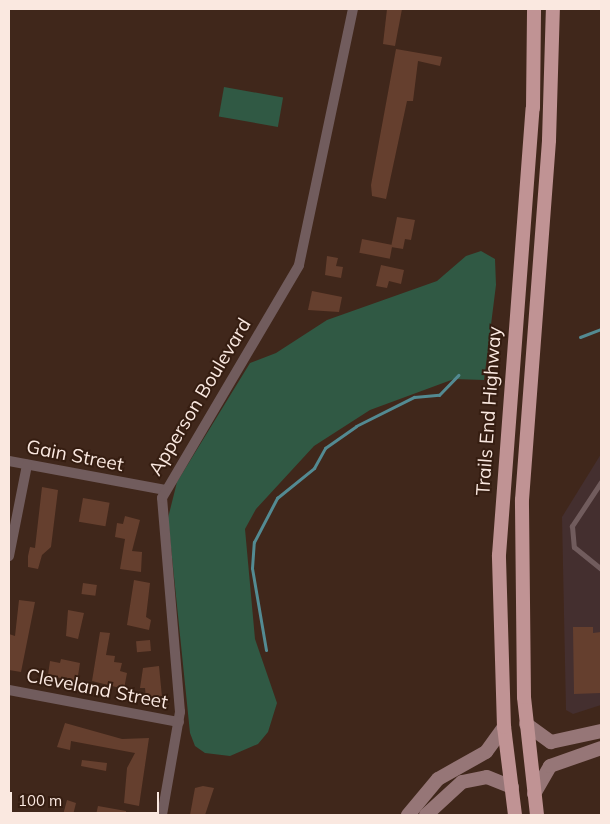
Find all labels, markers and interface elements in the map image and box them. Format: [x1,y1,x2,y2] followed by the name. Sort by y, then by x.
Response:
[144,314,256,480] street label: Apperson Boulevard
[472,326,506,496] street label: Trails End Highway
[25,435,125,477] street label: Gain Street
[24,664,170,714] street label: Cleveland Street
[12,782,161,814] scale bar
[18,791,62,810] text: 100 m

